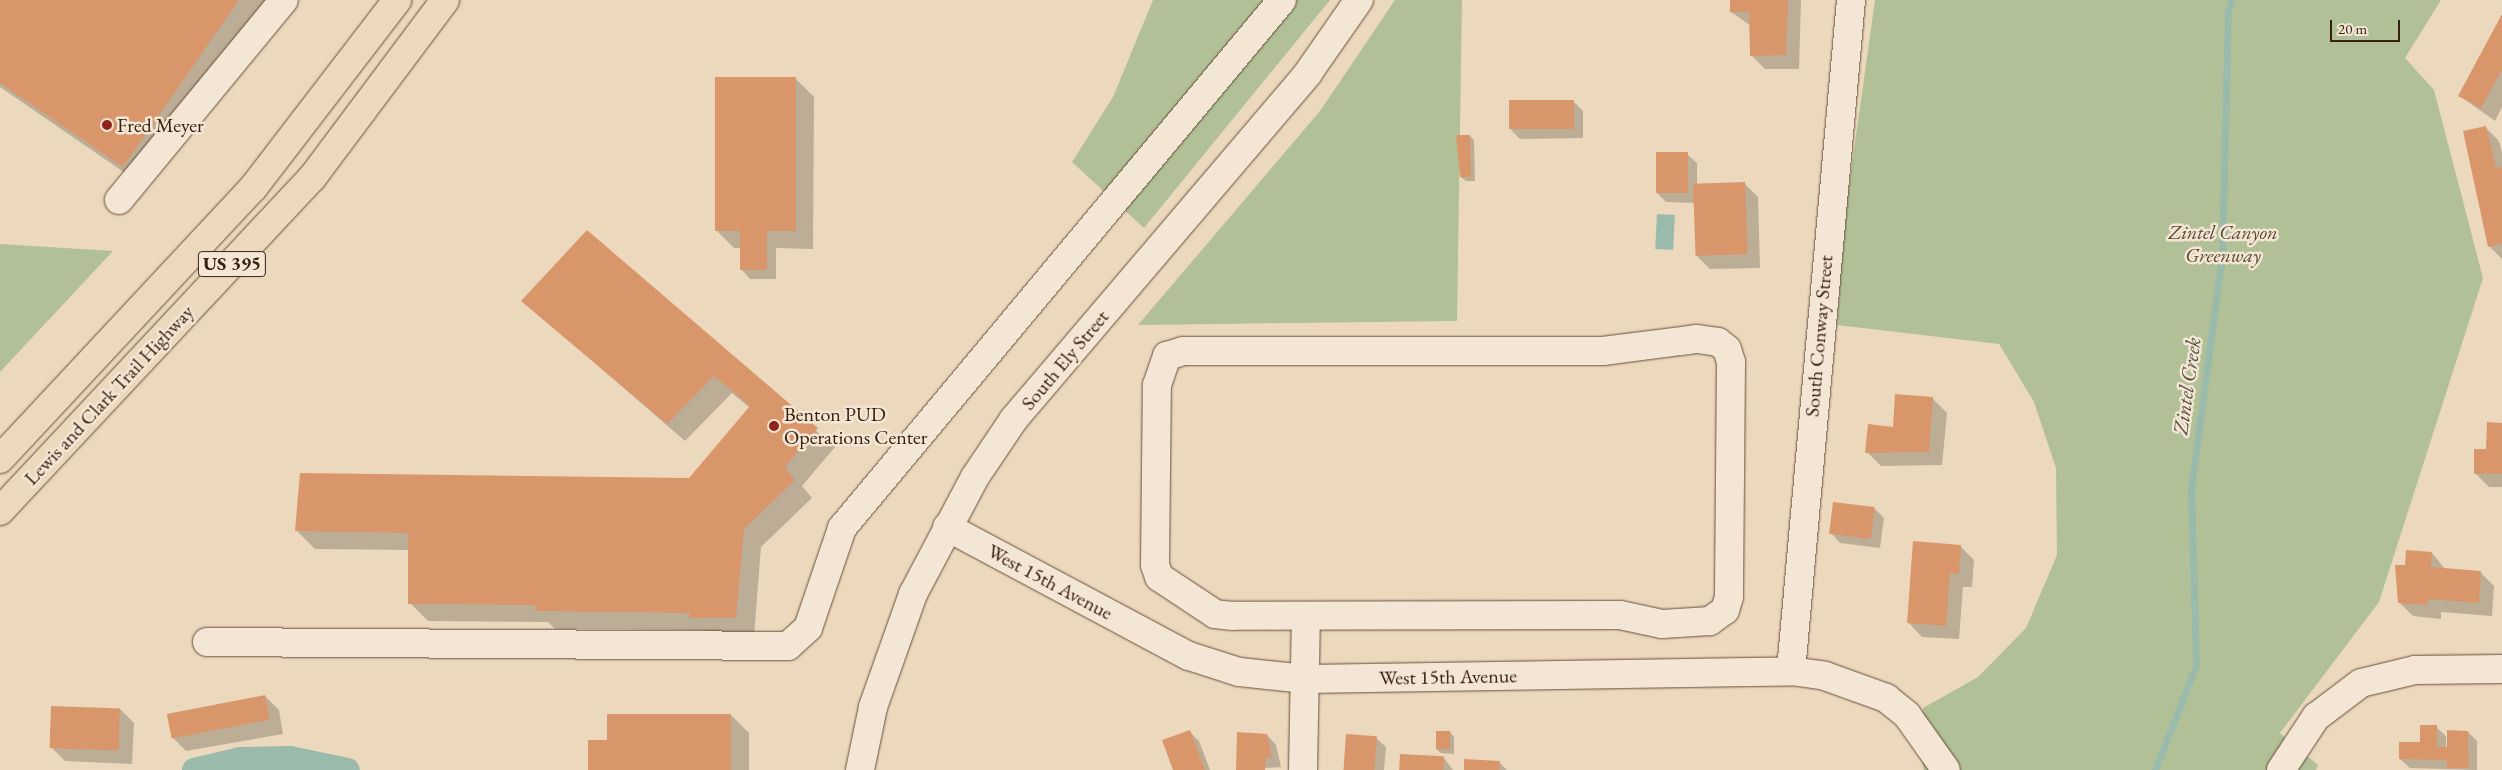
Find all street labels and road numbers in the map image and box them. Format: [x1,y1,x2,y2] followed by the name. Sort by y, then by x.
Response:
[197,248,267,280] road number: US 395
[1800,254,1838,418] street label: South Conway Street
[19,300,199,490] street label: Lewis and Clark Trail Highway
[1016,305,1114,415] street label: South Ely Street
[983,539,1117,625] street label: West 15th Avenue
[1379,664,1517,690] street label: West 15th Avenue

